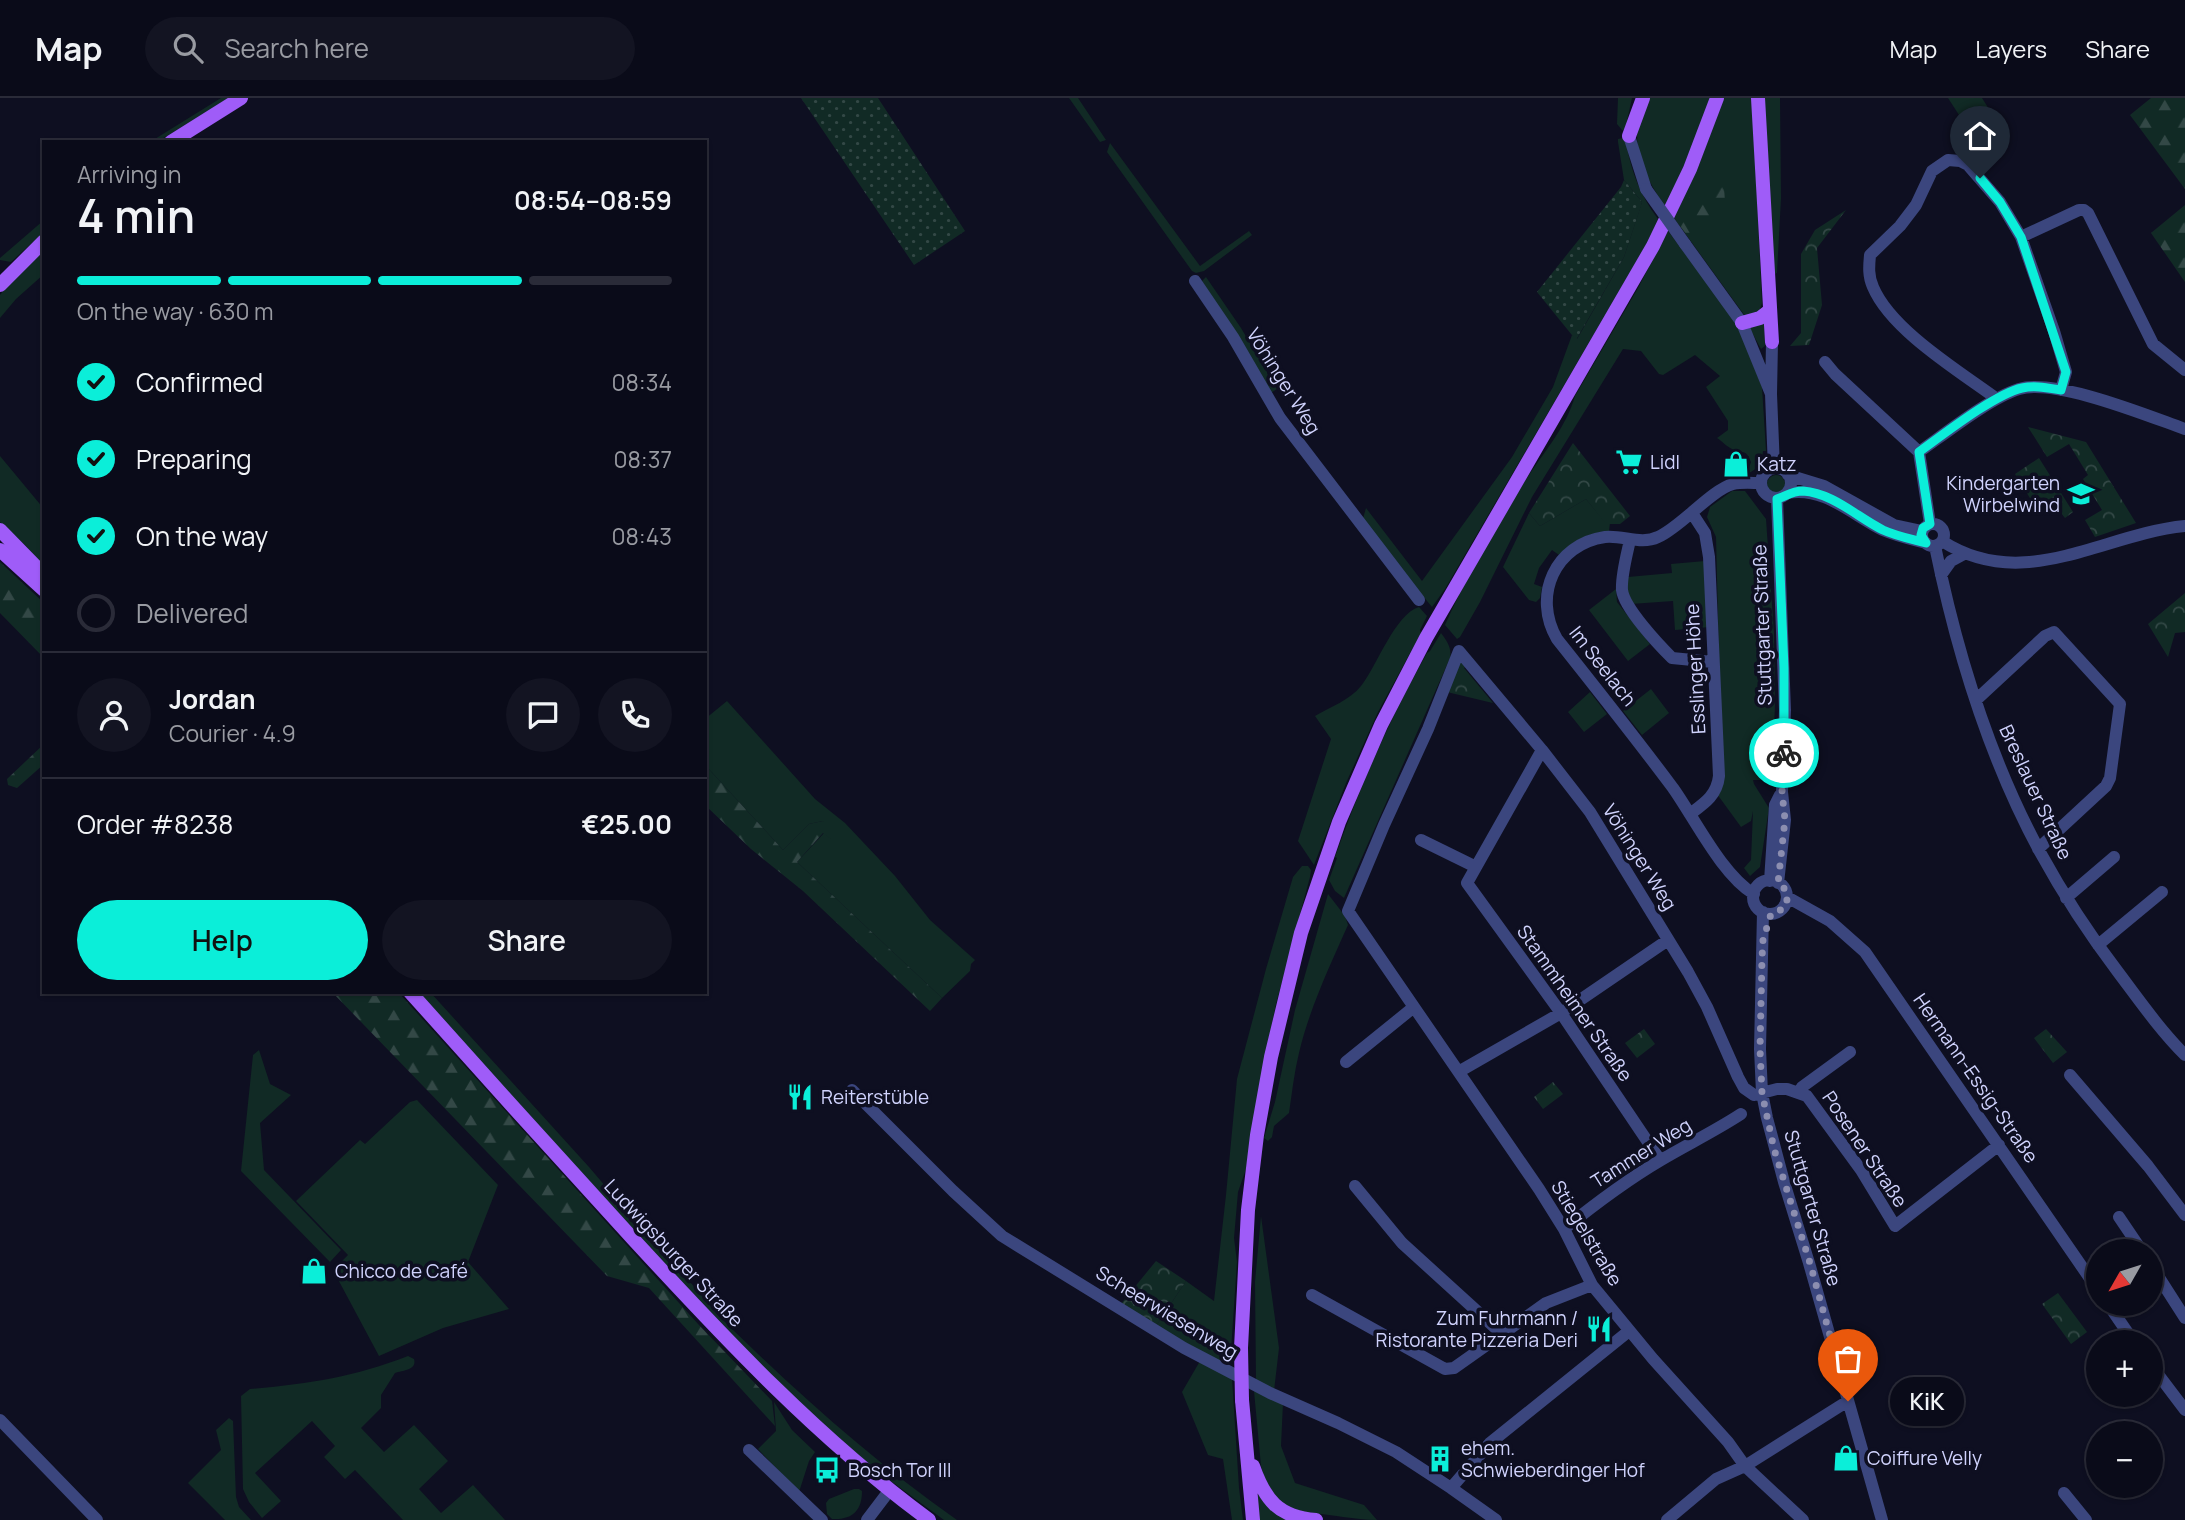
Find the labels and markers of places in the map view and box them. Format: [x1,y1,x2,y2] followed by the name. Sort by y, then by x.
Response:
[1950,106,2010,178] pin
[1614,447,1644,477] supermarket icon: Lidl
[1650,449,1680,475] place label: Lidl
[1721,449,1751,479] shop icon: Katz
[1757,451,1797,477] place label: Katz
[1946,470,2060,518] place label: Kindergarten Wirbelwind
[2066,479,2096,509] school or university icon: Kindergarten Wirbelwind
[785,1082,815,1112] restaurant icon: Reiterstüble
[821,1084,929,1110] place label: Reiterstüble
[299,1256,329,1286] shop icon: Chicco de Café
[335,1258,468,1284] place label: Chicco de Café
[1376,1305,1578,1353] place label: Zum Fuhrmann / Ristorante Pizzeria Deri
[1584,1314,1614,1344] restaurant icon: Zum Fuhrmann / Ristorante Pizzeria Deri
[1818,1329,1878,1401] pin
[1890,1376,1964,1426] callout: KiK
[1461,1435,1645,1483] place label: ehem. Schwieberdinger Hof
[1831,1443,1861,1473] shop icon: Coiffure Velly
[1425,1444,1455,1474] building icon: ehem. Schwieberdinger Hof
[1867,1445,1982,1471] place label: Coiffure Velly
[812,1455,842,1485] bus stop icon: Bosch Tor III
[848,1457,951,1483] place label: Bosch Tor III

